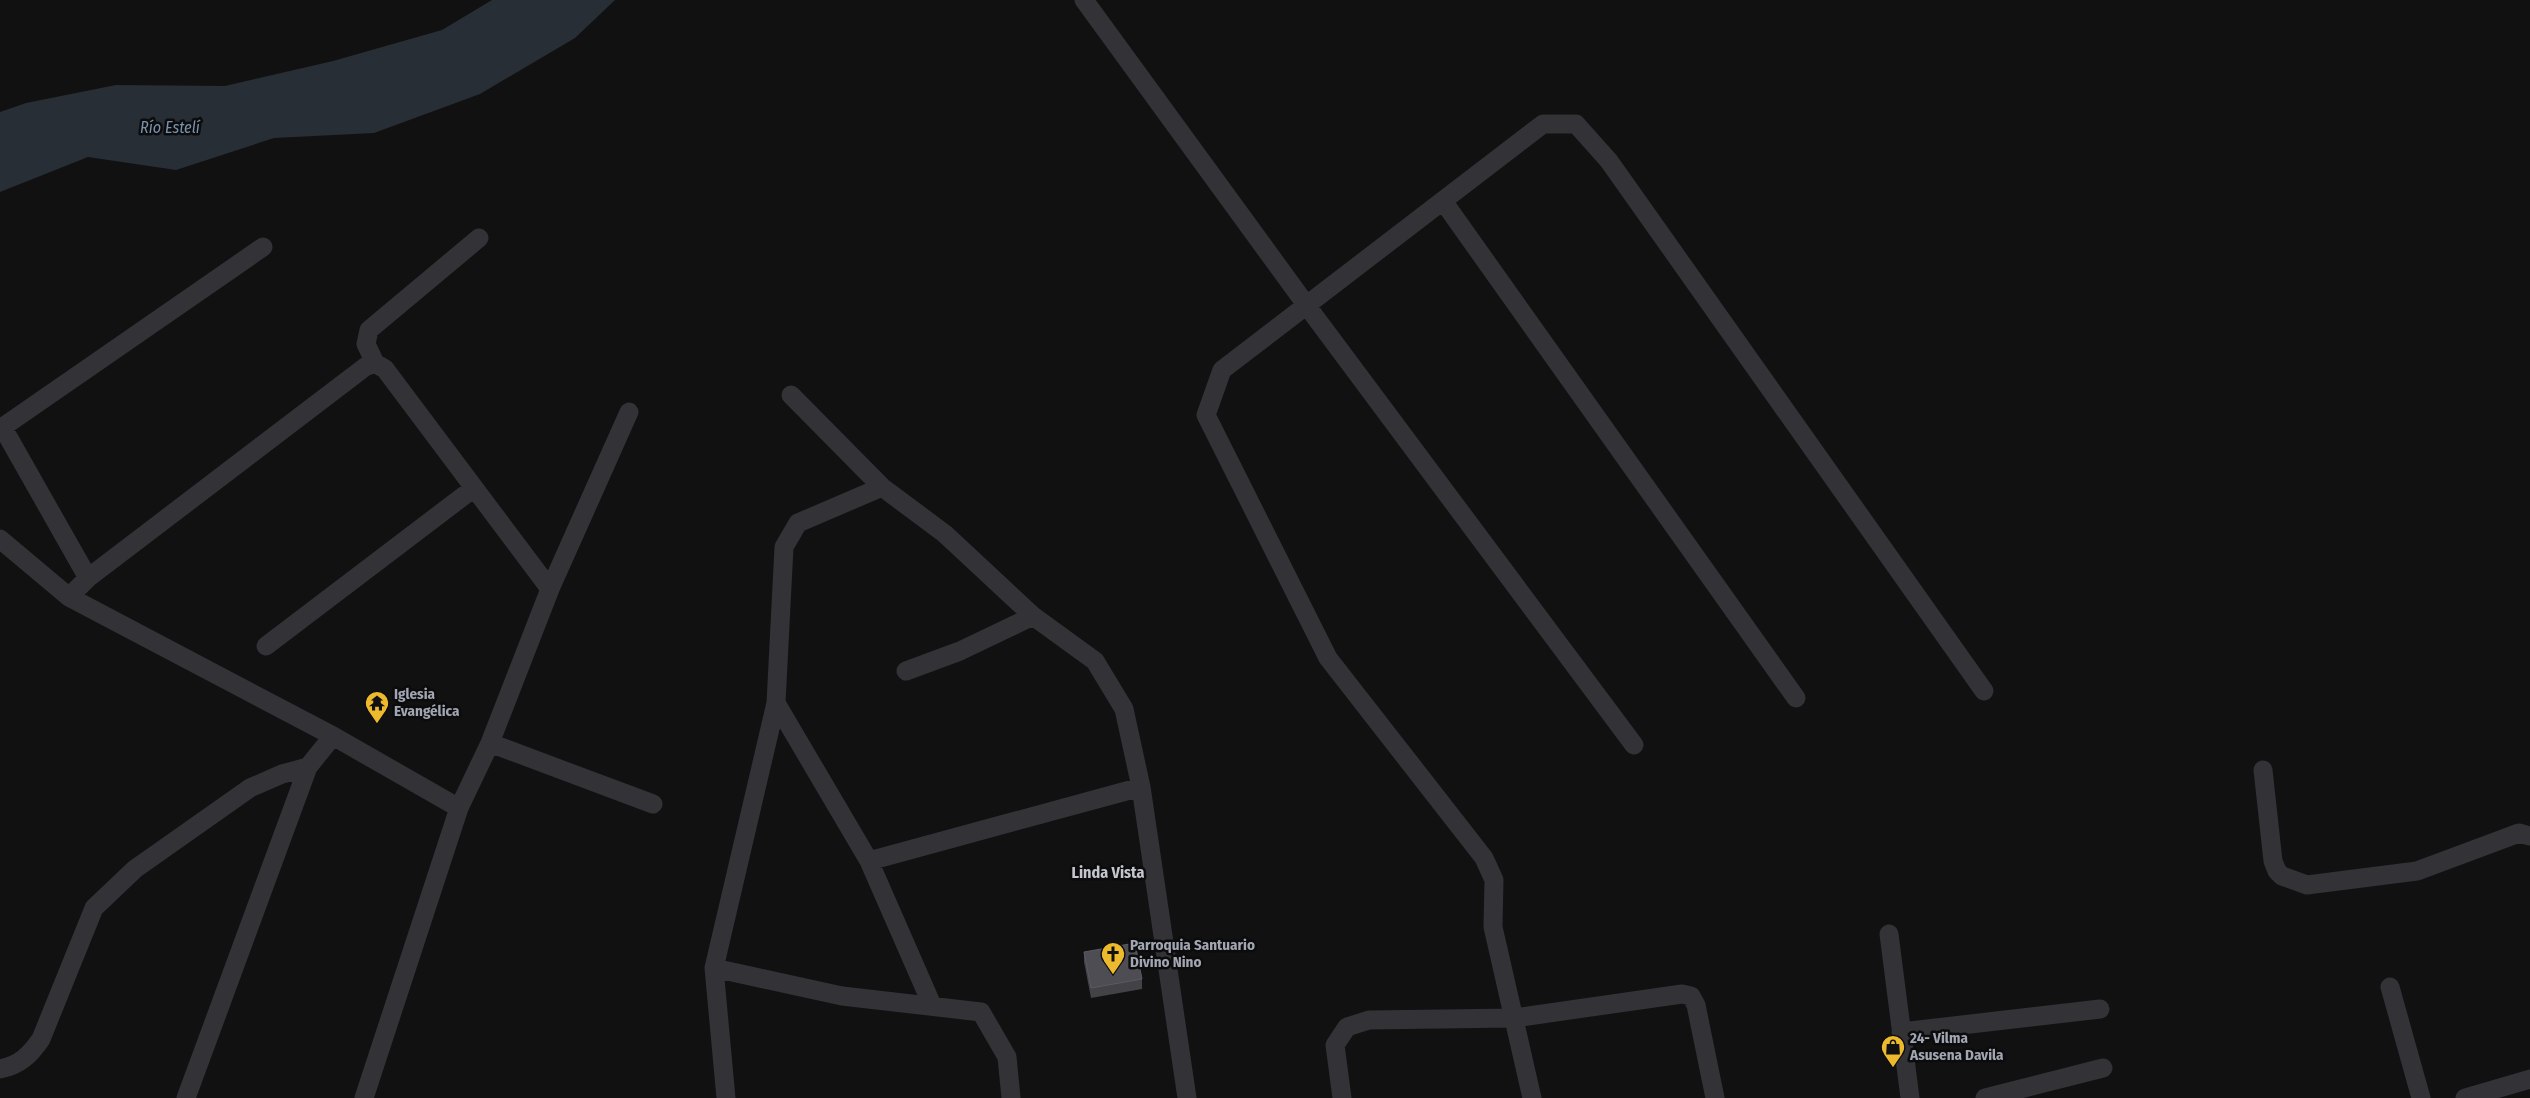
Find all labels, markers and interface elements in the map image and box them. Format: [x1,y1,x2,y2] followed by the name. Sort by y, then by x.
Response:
[140,118,201,137] water label: Río Estelí
[394,685,460,720] place label: Iglesia Evangélica
[364,690,390,724] temple icon: Iglesia Evangélica
[1072,863,1145,882] district label: Linda Vista
[1130,936,1255,971] place label: Parroquia Santuario Divino Nino
[1100,941,1126,975] church icon: Parroquia Santuario Divino Nino
[1909,1029,2004,1064] place label: 24- Vilma Asusena Davila
[1880,1034,1906,1068] shop icon: 24- Vilma Asusena Davila

